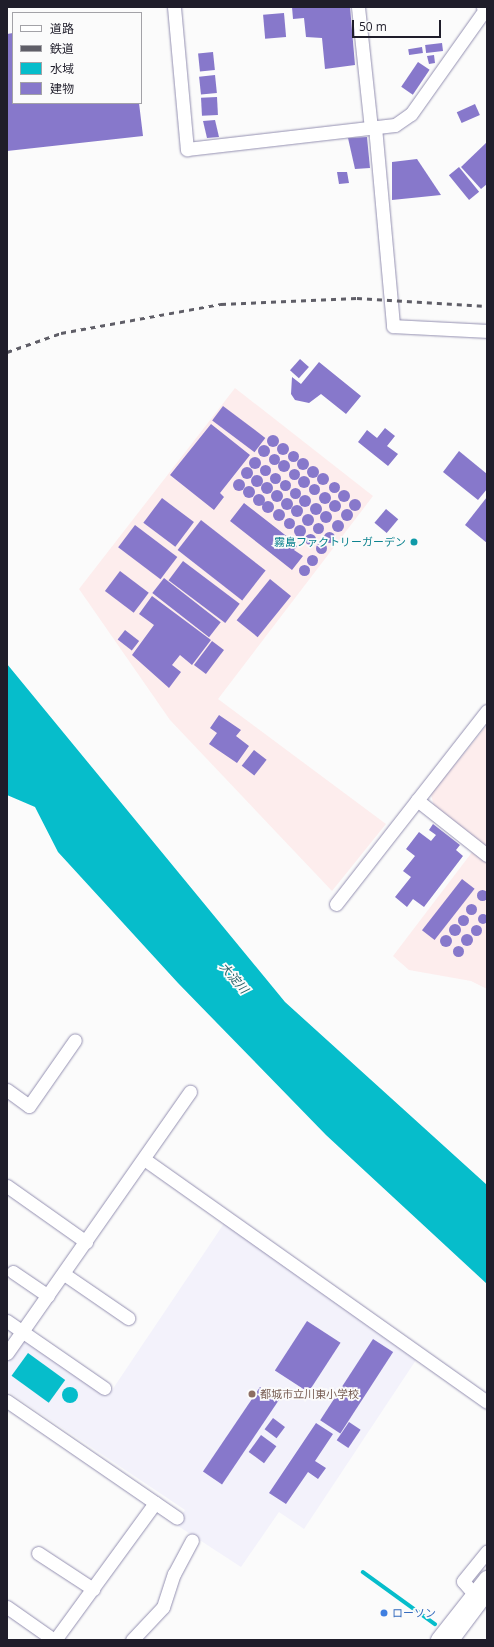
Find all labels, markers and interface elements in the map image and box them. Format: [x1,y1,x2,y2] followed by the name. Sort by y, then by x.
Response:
[12,12,142,104] legend
[354,12,443,38] scale bar
[359,18,387,35] text: 50 m
[50,20,74,37] text: 道路
[50,40,74,57] text: 鉄道
[50,60,74,77] text: 水域
[50,80,74,97] text: 建物
[274,535,406,549] place label: 霧島ファクトリーガーデン
[409,537,419,547] marker: 霧島ファクトリーガーデン
[217,960,251,996] water label: 大淀川
[260,1387,359,1401] place label: 都城市立川東小学校
[247,1389,257,1399] marker: 都城市立川東小学校
[392,1606,436,1620] place label: ローソン
[379,1608,389,1618] marker: ローソン

